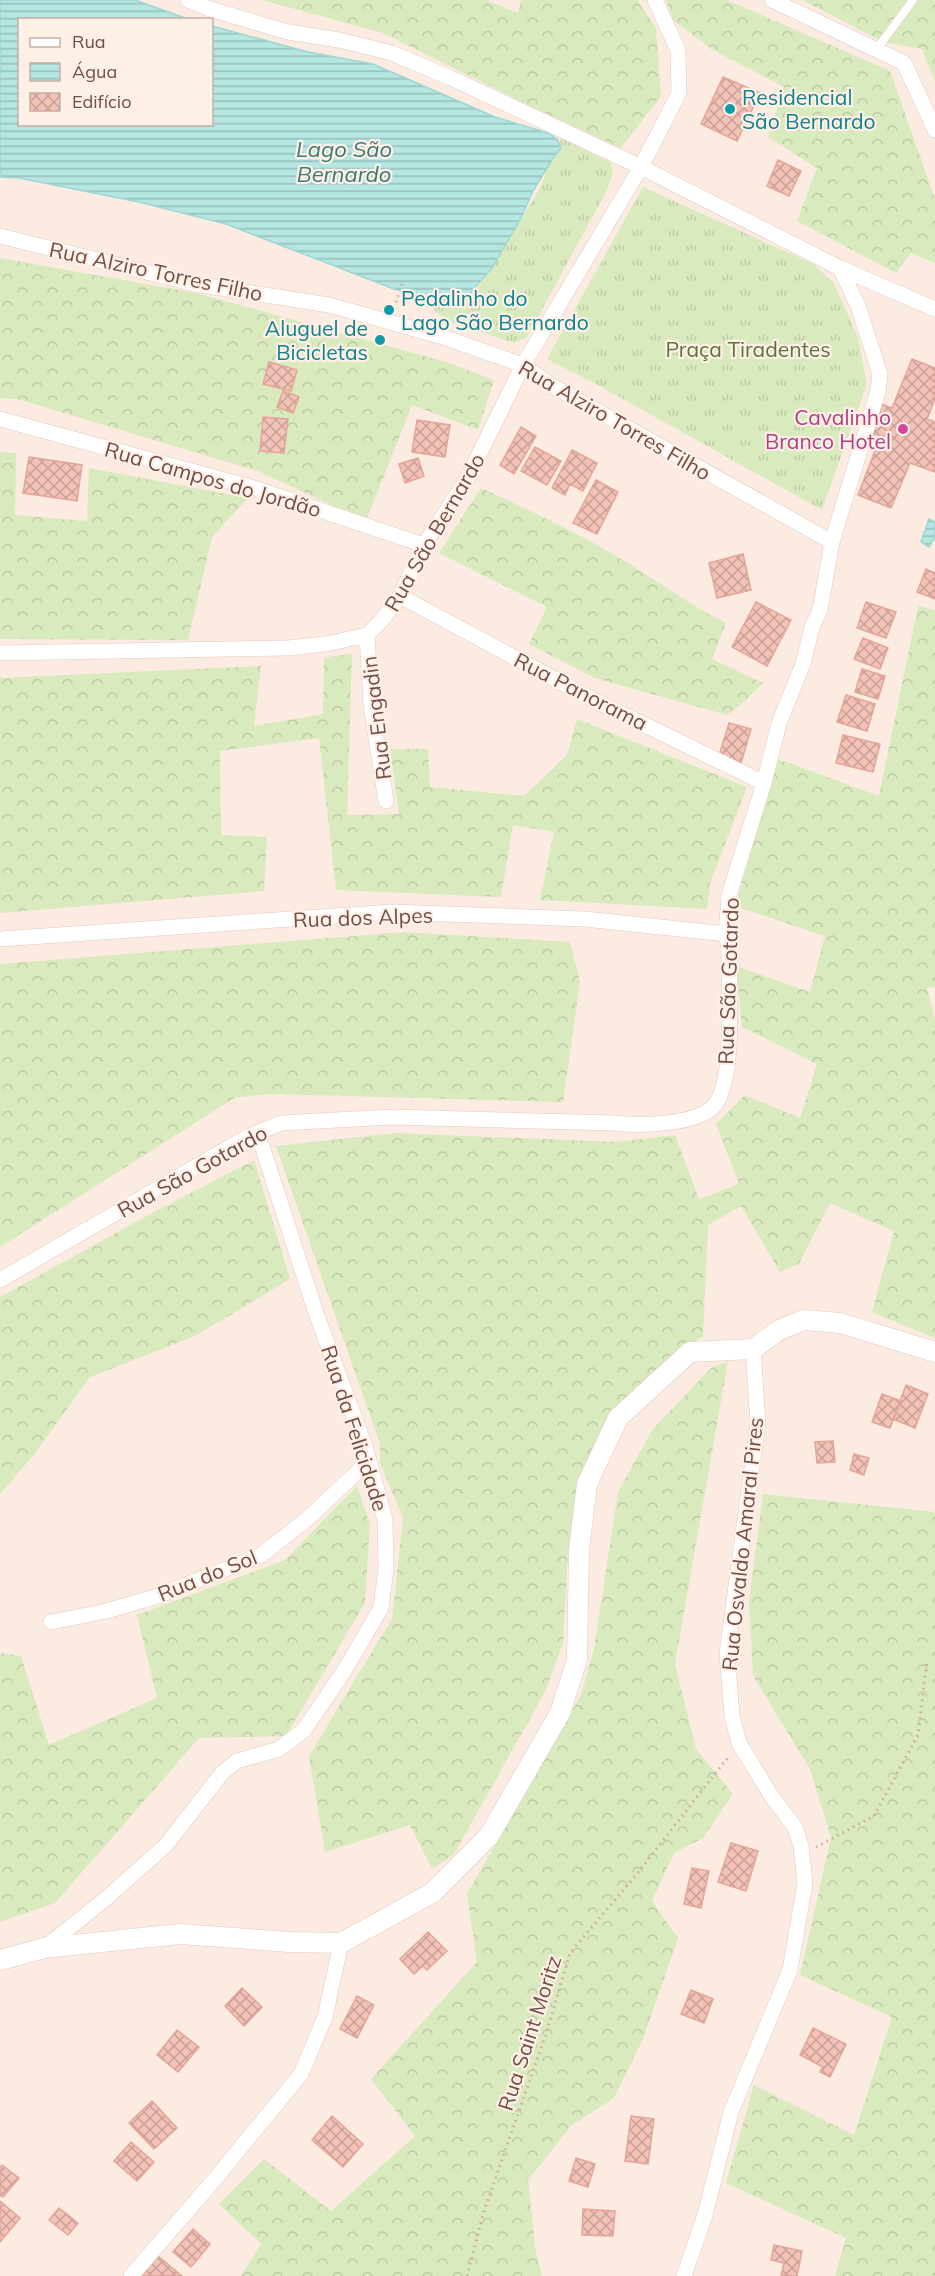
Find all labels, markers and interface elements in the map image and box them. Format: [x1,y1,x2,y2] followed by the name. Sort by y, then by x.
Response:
[18,18,213,126] legend
[72,30,106,53] text: Rua
[72,60,117,83] text: Água
[742,84,875,134] place label: Residencial São Bernardo
[72,90,131,113] text: Edifício
[723,102,737,116] marker: Residencial São Bernardo
[296,135,392,188] water label: Lago São Bernardo
[47,236,265,306] street label: Rua Alziro Torres Filho
[401,285,589,335] place label: Pedalinho do Lago São Bernardo
[382,303,396,317] marker: Pedalinho do Lago São Bernardo
[265,315,368,365] place label: Aluguel de Bicicletas
[373,333,387,347] marker: Aluguel de Bicicletas
[665,336,831,362] park label: Praça Tiradentes
[514,354,716,486] street label: Rua Alziro Torres Filho
[765,404,891,454] place label: Cavalinho Branco Hotel
[896,422,910,436] marker: Cavalinho Branco Hotel
[102,436,324,522] street label: Rua Campos do Jordão
[378,448,490,616] street label: Rua São Bernardo
[510,646,652,736] street label: Rua Panorama
[356,655,396,781] street label: Rua Engadin
[712,897,744,1065] street label: Rua São Gotardo
[293,902,433,932] street label: Rua dos Alpes
[113,1119,271,1223] street label: Rua São Gotardo
[316,1342,394,1514] street label: Rua da Felicidade
[716,1416,768,1672] street label: Rua Osvaldo Amaral Pires
[154,1543,260,1607] street label: Rua do Sol
[492,1952,566,2114] street label: Rua Saint Moritz

